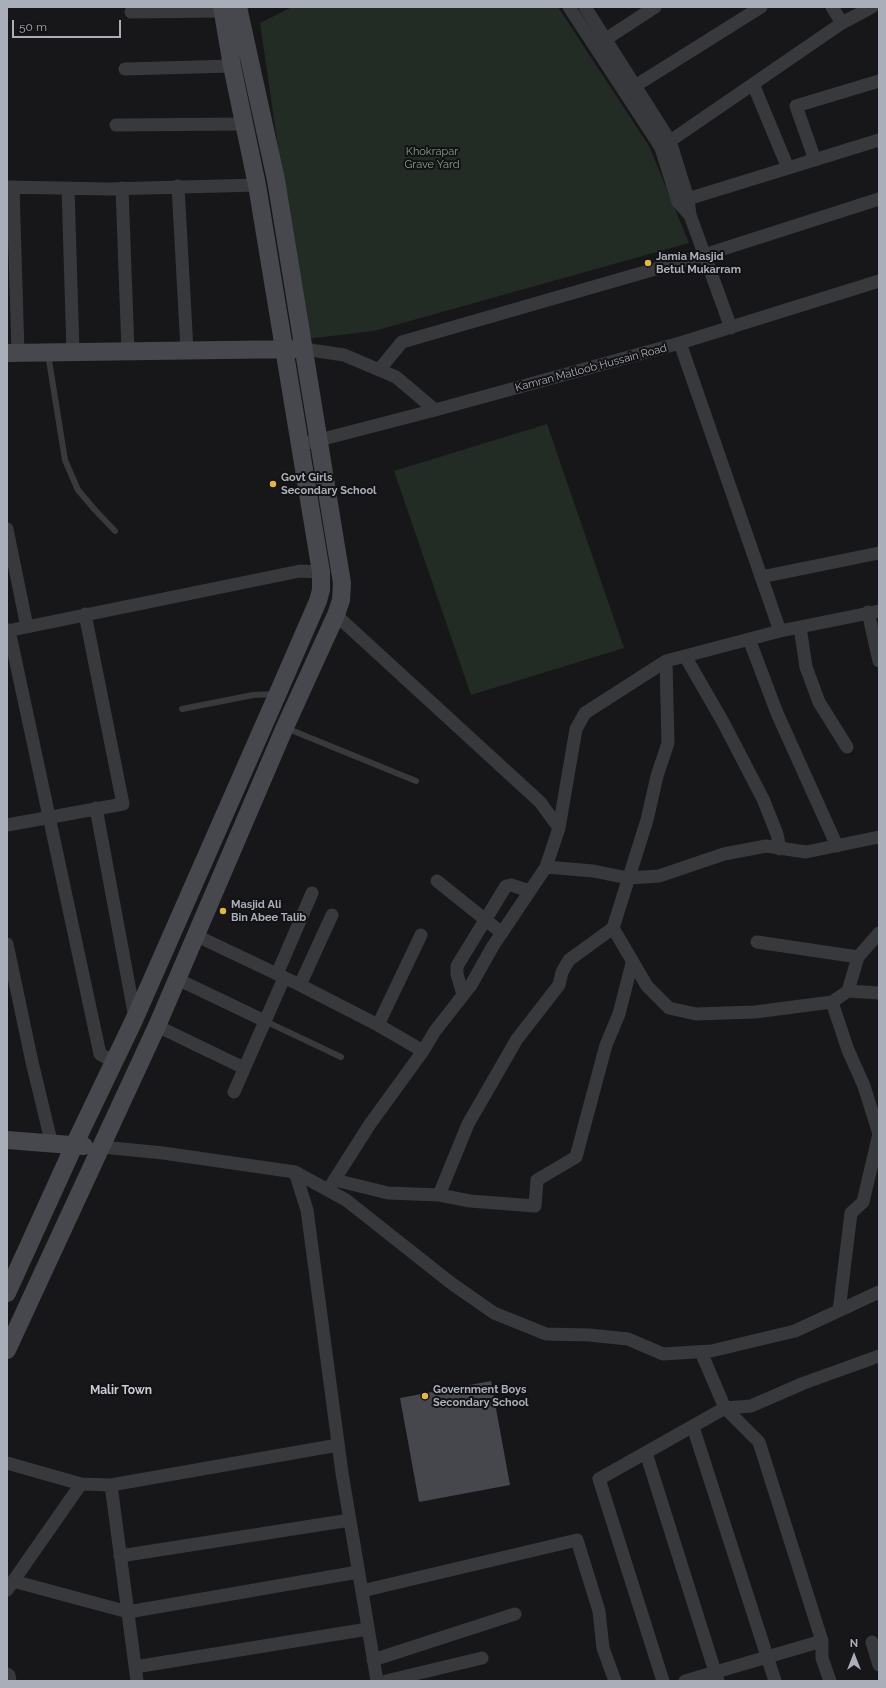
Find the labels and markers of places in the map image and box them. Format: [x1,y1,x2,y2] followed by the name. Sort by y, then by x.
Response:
[656,250,741,276] place label: Jamia Masjid Betul Mukarram
[643,258,653,268] marker: Jamia Masjid Betul Mukarram
[281,471,377,497] place label: Govt Girls Secondary School
[268,479,278,489] marker: Govt Girls Secondary School
[231,898,306,924] place label: Masjid Ali Bin Abee Talib
[218,906,228,916] marker: Masjid Ali Bin Abee Talib
[433,1383,529,1409] place label: Government Boys Secondary School
[420,1391,430,1401] marker: Government Boys Secondary School

